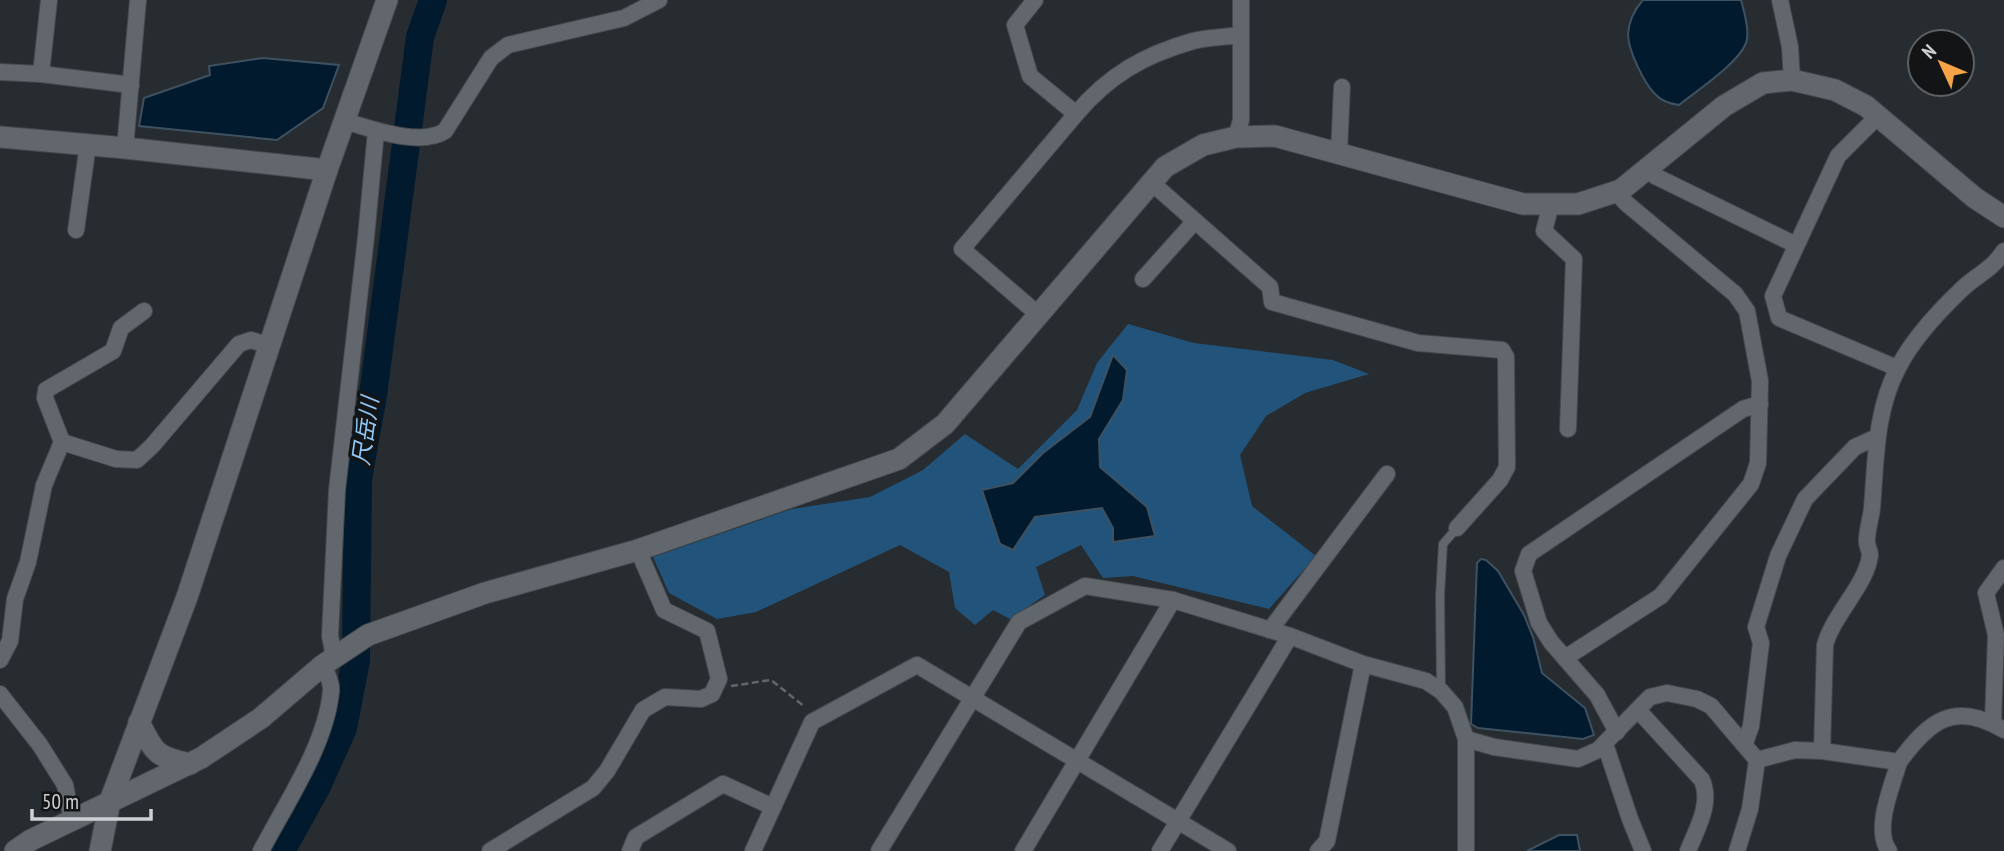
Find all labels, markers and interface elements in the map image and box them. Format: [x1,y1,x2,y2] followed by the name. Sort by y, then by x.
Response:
[1906,28,1976,98] north arrow
[1917,39,1941,63] text: N
[346,392,385,467] water label: 尺岳川
[32,778,150,822] scale bar
[42,788,79,815] text: 50 m

